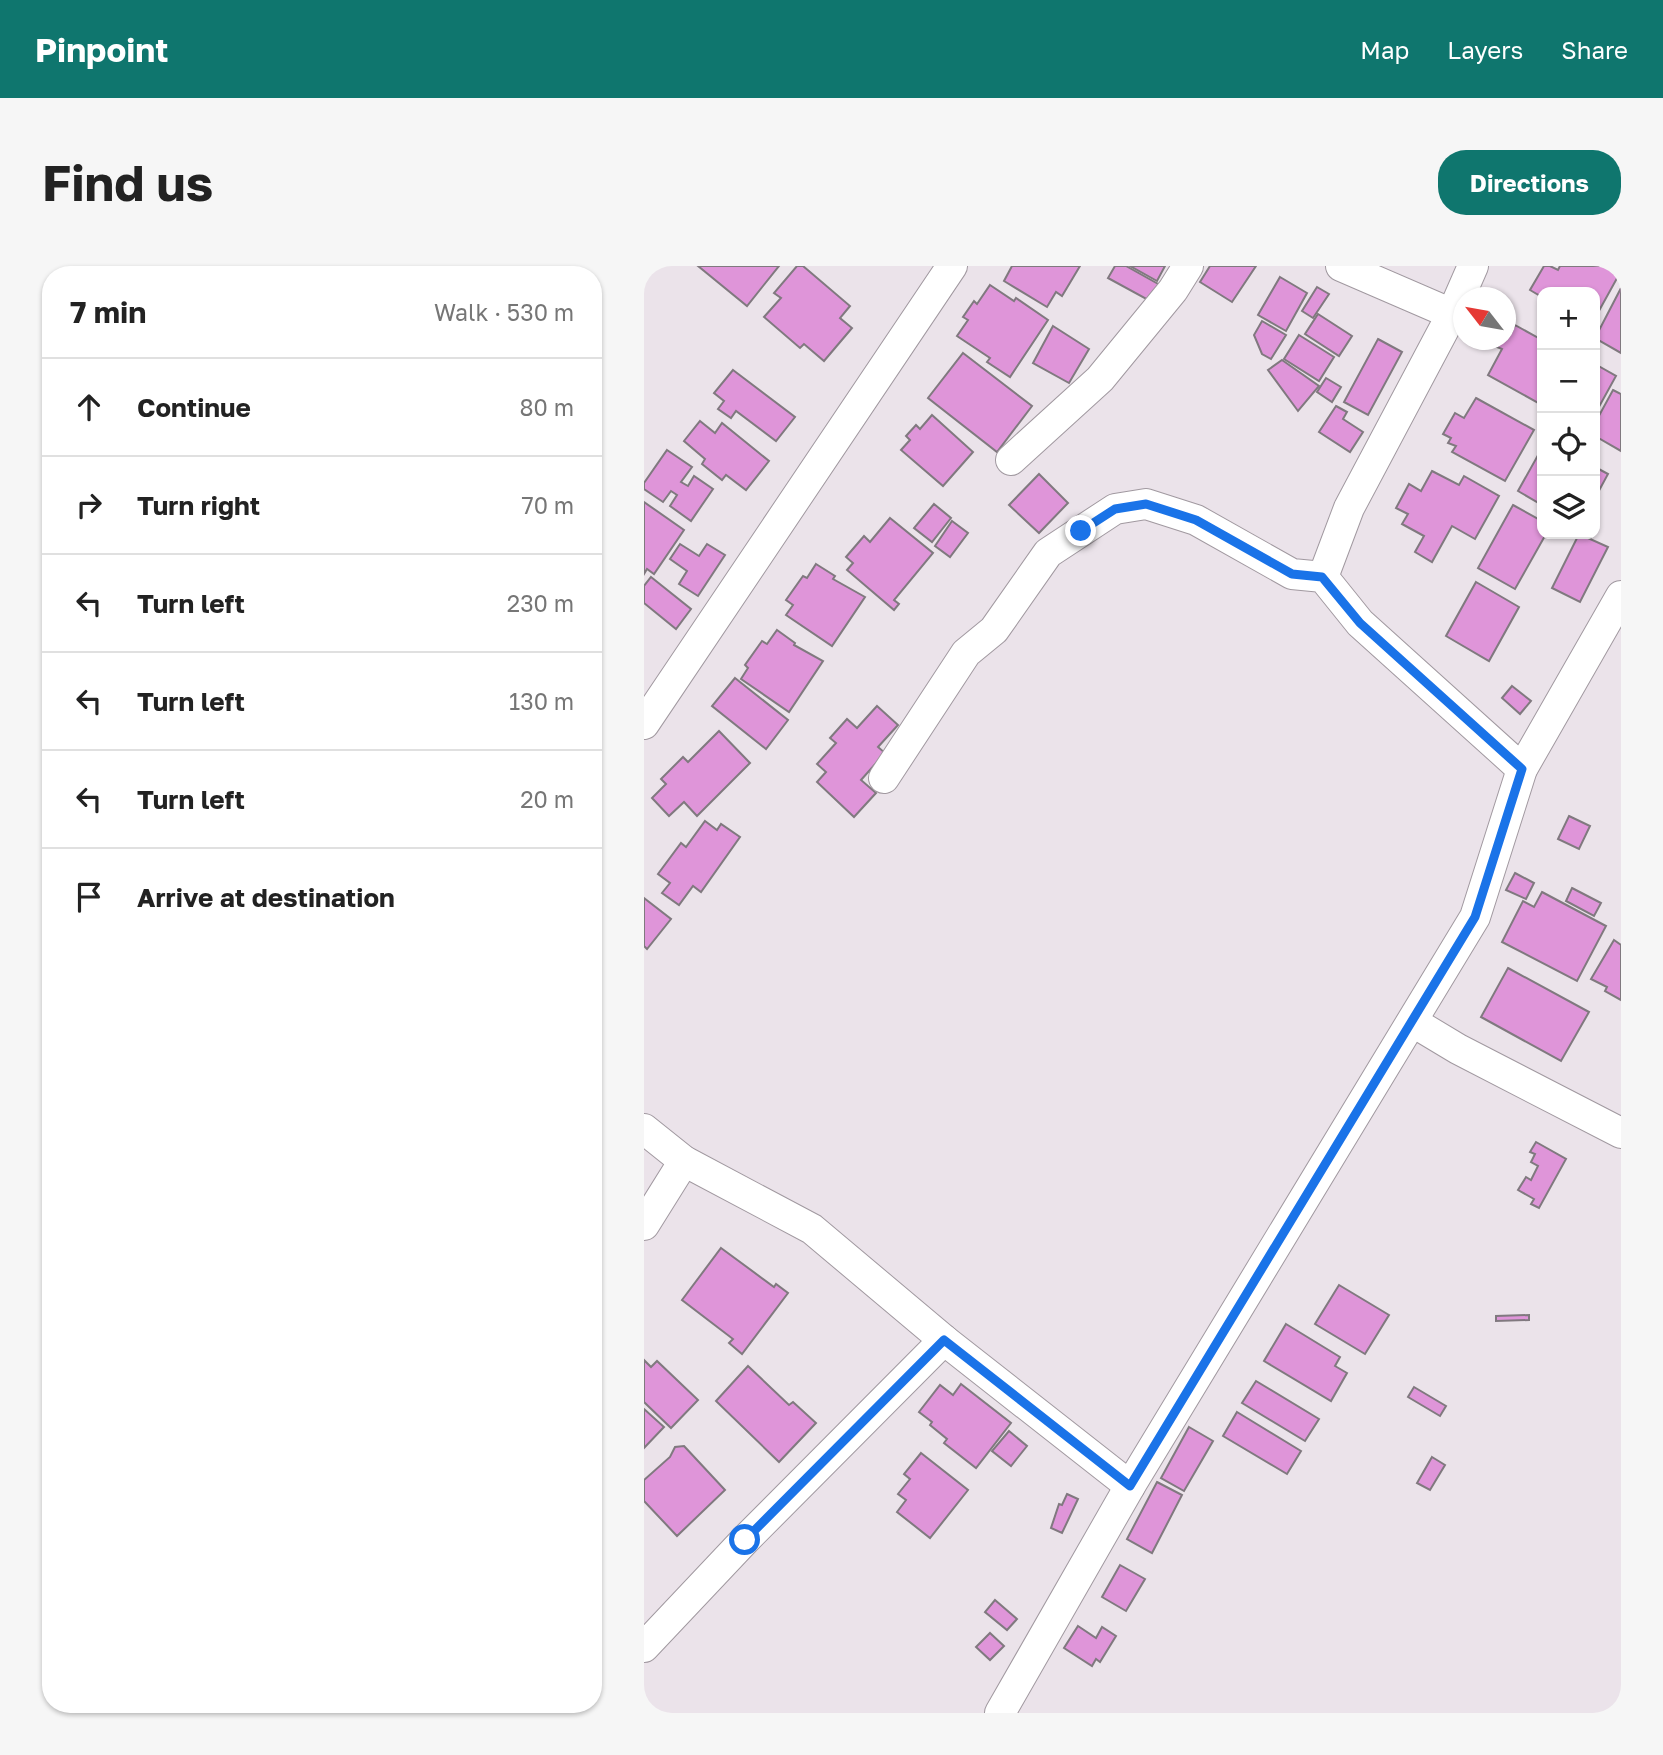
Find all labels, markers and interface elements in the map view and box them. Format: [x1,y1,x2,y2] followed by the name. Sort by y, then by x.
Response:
[35,30,168,69] text: Pinpoint
[1360,35,1409,64] text: Map
[1447,35,1523,64] text: Layers
[1561,35,1628,64] text: Share
[1438,150,1621,215] button: Directions
[42,153,213,212] text: Find us
[1453,287,1516,350] north arrow
[1537,287,1600,539] map controls
[1537,287,1600,350] button: +
[70,294,146,330] text: 7 min
[434,298,574,326] text: Walk · 530 m
[1537,350,1600,413] button: −
[70,388,108,426] icon: ahead
[137,392,251,423] text: Continue
[520,393,574,421] text: 80 m
[1537,413,1600,476] button: locate
[1537,476,1600,539] button: layers
[70,486,108,524] icon: right
[137,490,260,521] text: Turn right
[521,491,574,519] text: 70 m
[1065,515,1096,546] route end
[70,584,108,622] icon: left
[137,588,245,619] text: Turn left
[507,589,574,617] text: 230 m
[70,682,108,720] icon: left
[137,686,245,717] text: Turn left
[509,687,574,715] text: 130 m
[70,780,108,818] icon: left
[137,784,245,815] text: Turn left
[520,785,574,813] text: 20 m
[70,878,108,916] icon: arrive
[137,882,395,913] text: Arrive at destination
[729,1524,760,1555] route start

